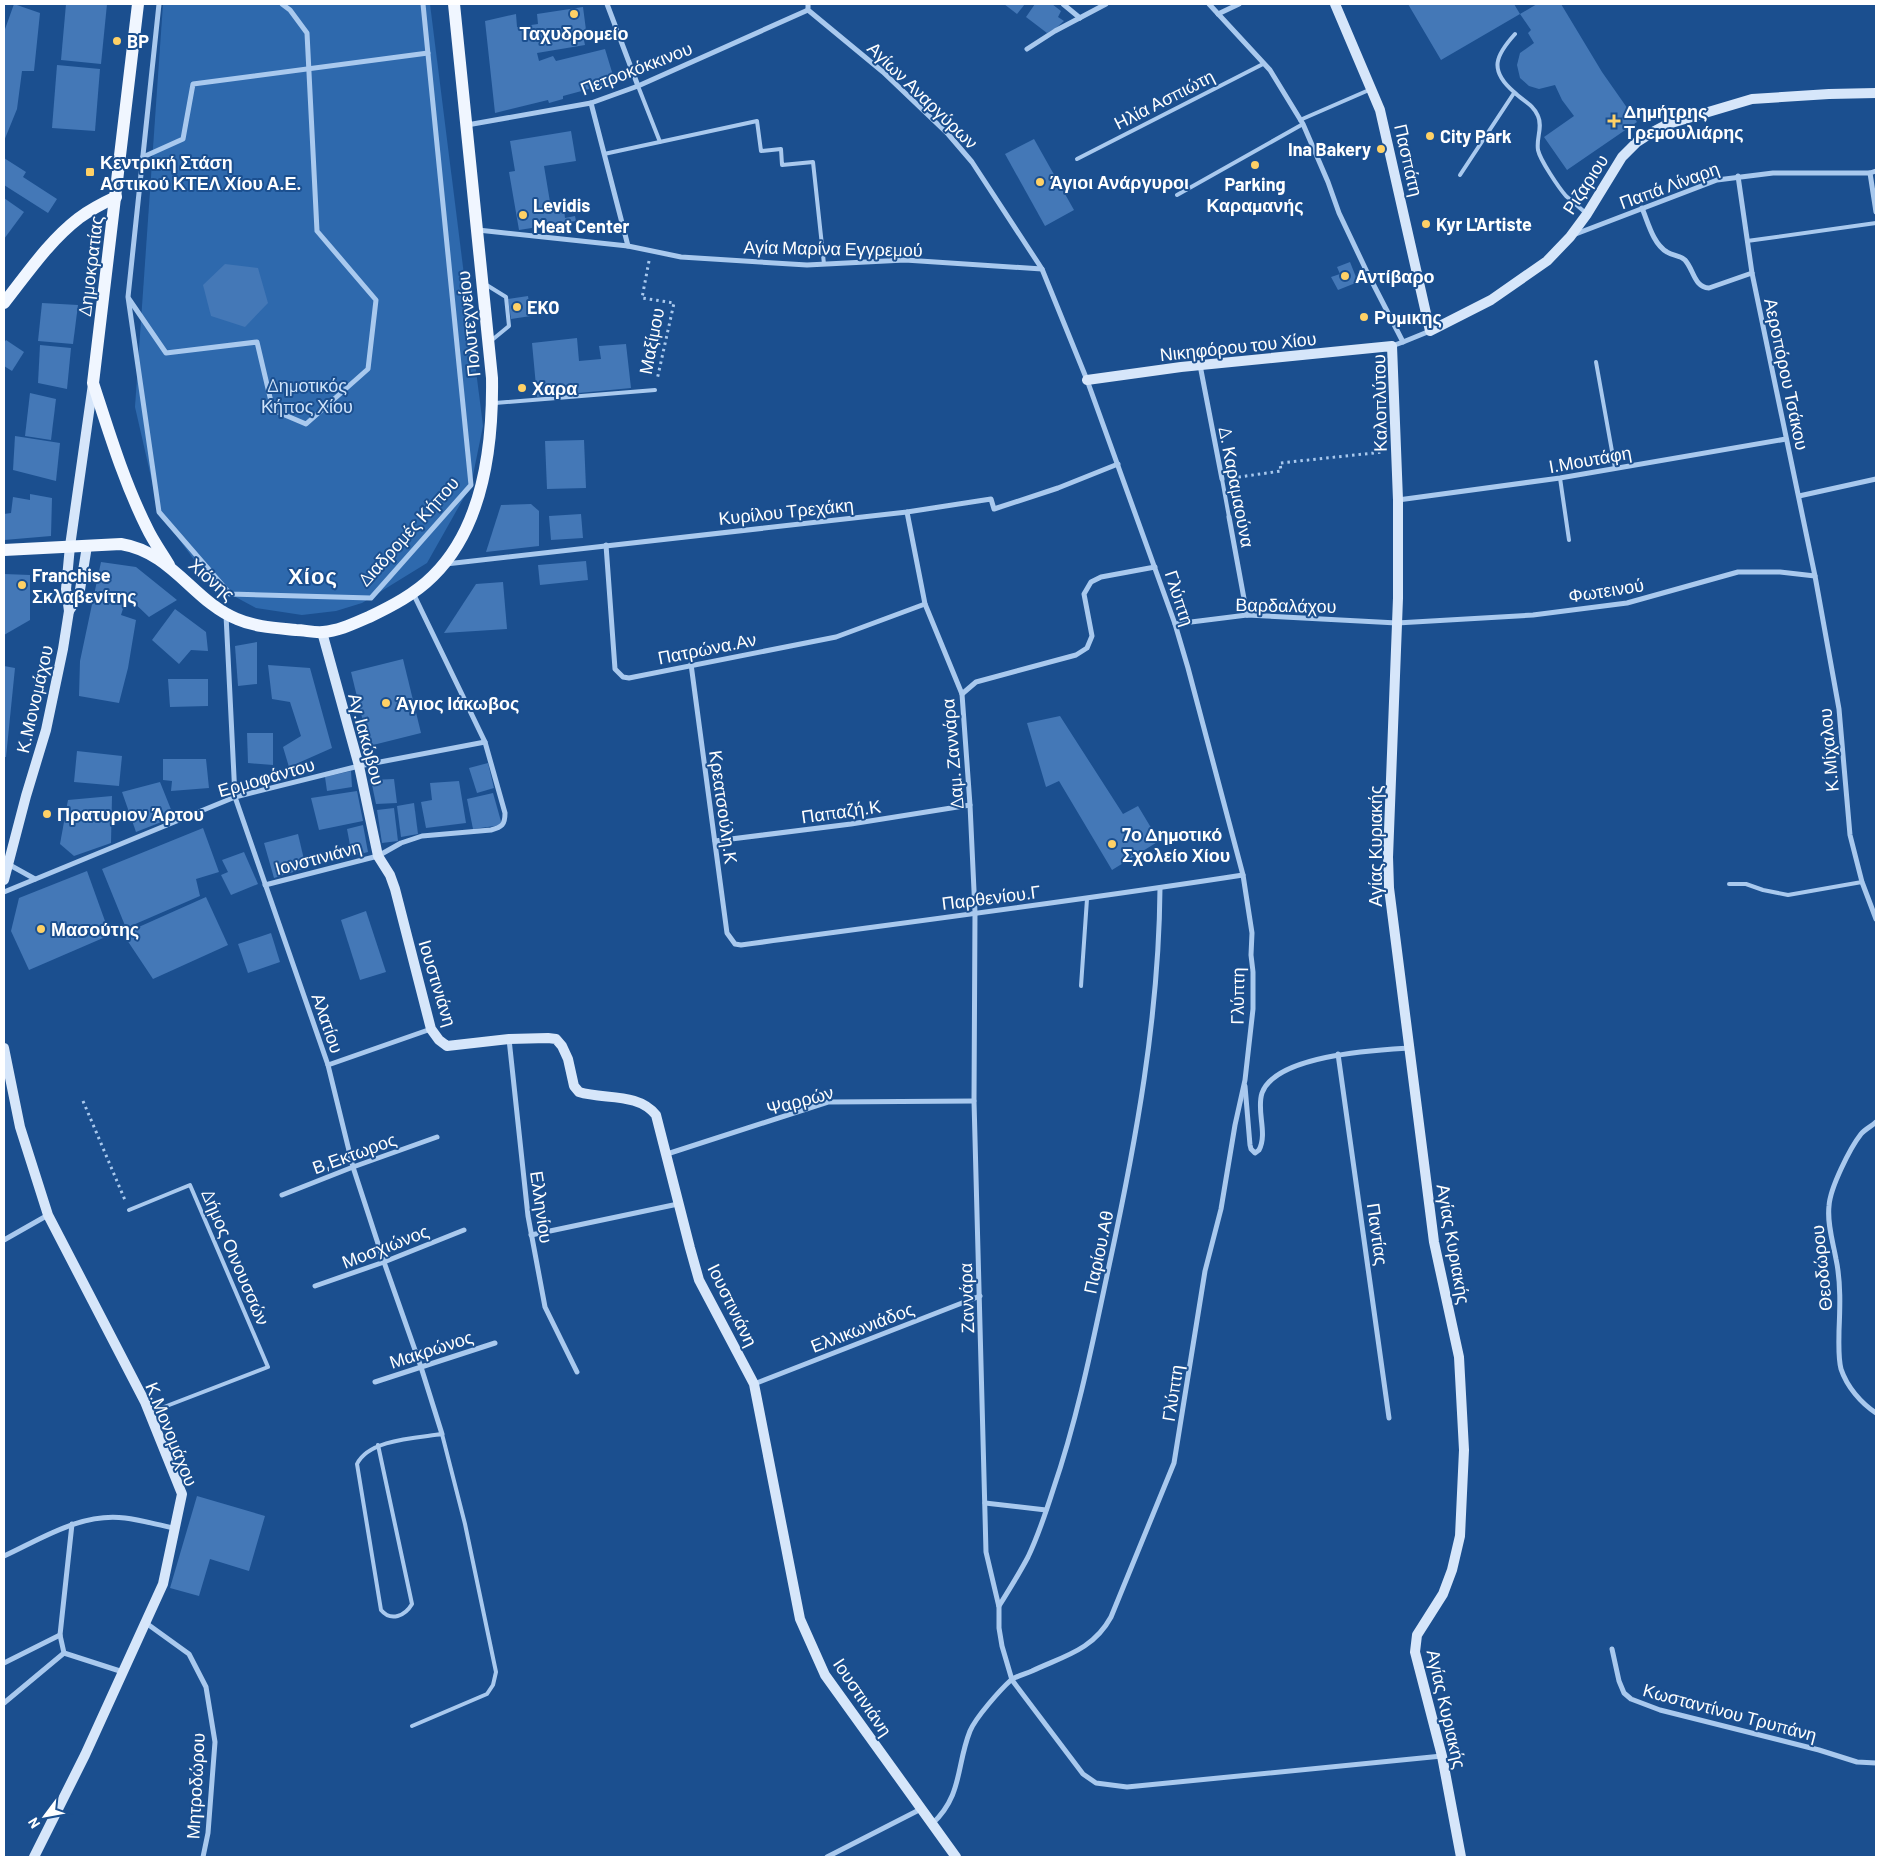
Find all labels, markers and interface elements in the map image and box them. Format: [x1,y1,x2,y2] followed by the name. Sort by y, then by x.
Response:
[568,8,580,20] marker: Ταχυδρομείο
[519,22,629,44] place label: Ταχυδρομείο
[127,30,149,52] place label: BP
[111,35,123,47] marker: BP
[577,37,695,99] street label: Πετροκόκκινου
[863,37,983,153] street label: Αγίων Αναργύρων
[1110,64,1218,134] street label: Ηλία Ασπιώτη
[1624,100,1744,143] place label: Δημήτρης Τρεμουλιάρης
[1608,115,1620,127] marker: Δημήτρης Τρεμουλιάρης
[1390,122,1428,198] street label: Πασπάτη
[1440,125,1512,147] place label: City Park
[1424,130,1436,142] marker: City Park
[1288,138,1371,160] place label: Ina Bakery
[1375,143,1387,155] marker: Ina Bakery
[1557,150,1613,218] street label: Ριζαριου
[100,151,301,194] place label: Κεντρική Στάση Αστικού ΚΤΕΛ Χίου Α.Ε.
[1616,157,1722,213] street label: Παπά Λίναρη
[1249,159,1261,171] marker: Parking Καραμανής
[84,166,96,178] marker: Κεντρική Στάση Αστικού ΚΤΕΛ Χίου Α.Ε.
[1050,171,1189,193] place label: Άγιοι Ανάργυροι
[1206,173,1304,216] place label: Parking Καραμανής
[1034,176,1046,188] marker: Άγιοι Ανάργυροι
[533,194,629,237] place label: Levidis Meat Center
[517,209,529,221] marker: Levidis Meat Center
[1436,213,1532,235] place label: Kyr L'Artiste
[73,214,107,318] street label: Δημοκρατίας
[1420,218,1432,230] marker: Kyr L'Artiste
[743,235,923,261] street label: Αγία Μαρίνα Εγγρεμού
[1355,265,1435,287] place label: Αντίβαρο
[451,270,485,378] street label: Πολυτεχνείου
[1339,270,1351,282] marker: Αντίβαρο
[527,296,559,318] place label: EKO
[1760,296,1814,452] street label: Αεροπόρου Τσάκου
[511,301,523,313] marker: EKO
[634,306,668,376] street label: Μαξίμου
[1374,306,1442,328] place label: Ρυμικης
[1358,311,1370,323] marker: Ρυμικης
[1159,327,1317,365] street label: Νικηφόρου του Χίου
[1367,354,1391,452] street label: Καλοπλύτου
[261,374,353,417] park label: Δημοτικός Κήπος Χίου
[532,377,577,399] place label: Χαρα
[516,382,528,394] marker: Χαρα
[1215,425,1259,549] street label: Δ. Καραμαούνα
[1547,441,1633,477] street label: Ι.Μουτάφη
[353,472,463,590] street label: Διαδρομές Κήπου
[717,493,855,529] street label: Κυρίλου Τρεχάκη
[185,553,240,605] street label: Χιόνης
[288,562,338,589] district label: Χίος
[32,564,137,607] place label: Franchise Σκλαβενίτης
[1161,567,1199,629] street label: Γλύπτη
[1567,573,1645,607] street label: Φωτεινού
[16,579,28,591] marker: Franchise Σκλαβενίτης
[1235,593,1337,617] street label: Βαρδαλάχου
[656,628,758,668] street label: Πατρώνα.Αν
[11,643,57,755] street label: Κ.Μονομάχου
[344,691,390,787] street label: Αγ.Ιακώβου
[396,692,519,714] place label: Άγιος Ιάκωβος
[380,697,392,709] marker: Άγιος Ιάκωβος
[936,698,968,810] street label: Δαμ. Ζαννάρα
[1813,707,1843,793] street label: Κ.Μίχαλου
[705,749,743,865] street label: Κρεατσούλη.Κ
[215,753,317,801] street label: Ερμοφάντου
[1364,785,1386,907] street label: Αγίας Κυριακής
[800,795,882,827] street label: Παπαζή.Κ
[57,803,204,825] place label: Πρατυριον Άρτου
[41,808,53,820] marker: Πρατυριον Άρτου
[1122,823,1230,866] place label: 7ο Δημοτικό Σχολείο Χίου
[272,835,364,879] street label: Ιονστινιάνη
[1106,838,1118,850] marker: 7ο Δημοτικό Σχολείο Χίου
[940,880,1042,914] street label: Παρθενίου.Γ
[51,918,139,940] place label: Μασούτης
[35,923,47,935] marker: Μασούτης
[414,937,462,1029] street label: Ιουστινιάνη
[1226,967,1248,1025] street label: Γλύπτη
[307,990,349,1056] street label: Αλατίου
[764,1081,836,1119] street label: Ψαρρών
[309,1128,399,1178] street label: Β,Εκτωρος
[526,1169,558,1245] street label: Ελληνίου
[1433,1182,1475,1306] street label: Αγίας Κυριακής
[197,1186,275,1328] street label: Δήμος Οινουσσών
[1363,1201,1393,1267] street label: Παντίας
[1078,1208,1118,1296] street label: Παρίου.Αθ
[338,1219,432,1273] street label: Μοσχιώνος
[1806,1224,1836,1312] street label: Θεοδώρου
[703,1260,763,1350] street label: Ιουστινιάνη
[954,1262,978,1334] street label: Ζαννάρα
[807,1297,917,1357] street label: Ελλικωνιάδος
[387,1325,476,1373] street label: Μακρώνος
[1157,1363,1187,1423] street label: Γλύπτη
[141,1379,203,1489] street label: Κ.Μονομάχου
[1423,1647,1471,1771] street label: Αγίας Κυριακής
[829,1654,897,1740] street label: Ιουστινιάνη
[1641,1678,1819,1746] street label: Κωσταντίνου Τρυπάνη
[181,1732,209,1840] street label: Μητροδώρου
[20,1791,70,1841] north arrow
[24,1815,43,1832] text: N

